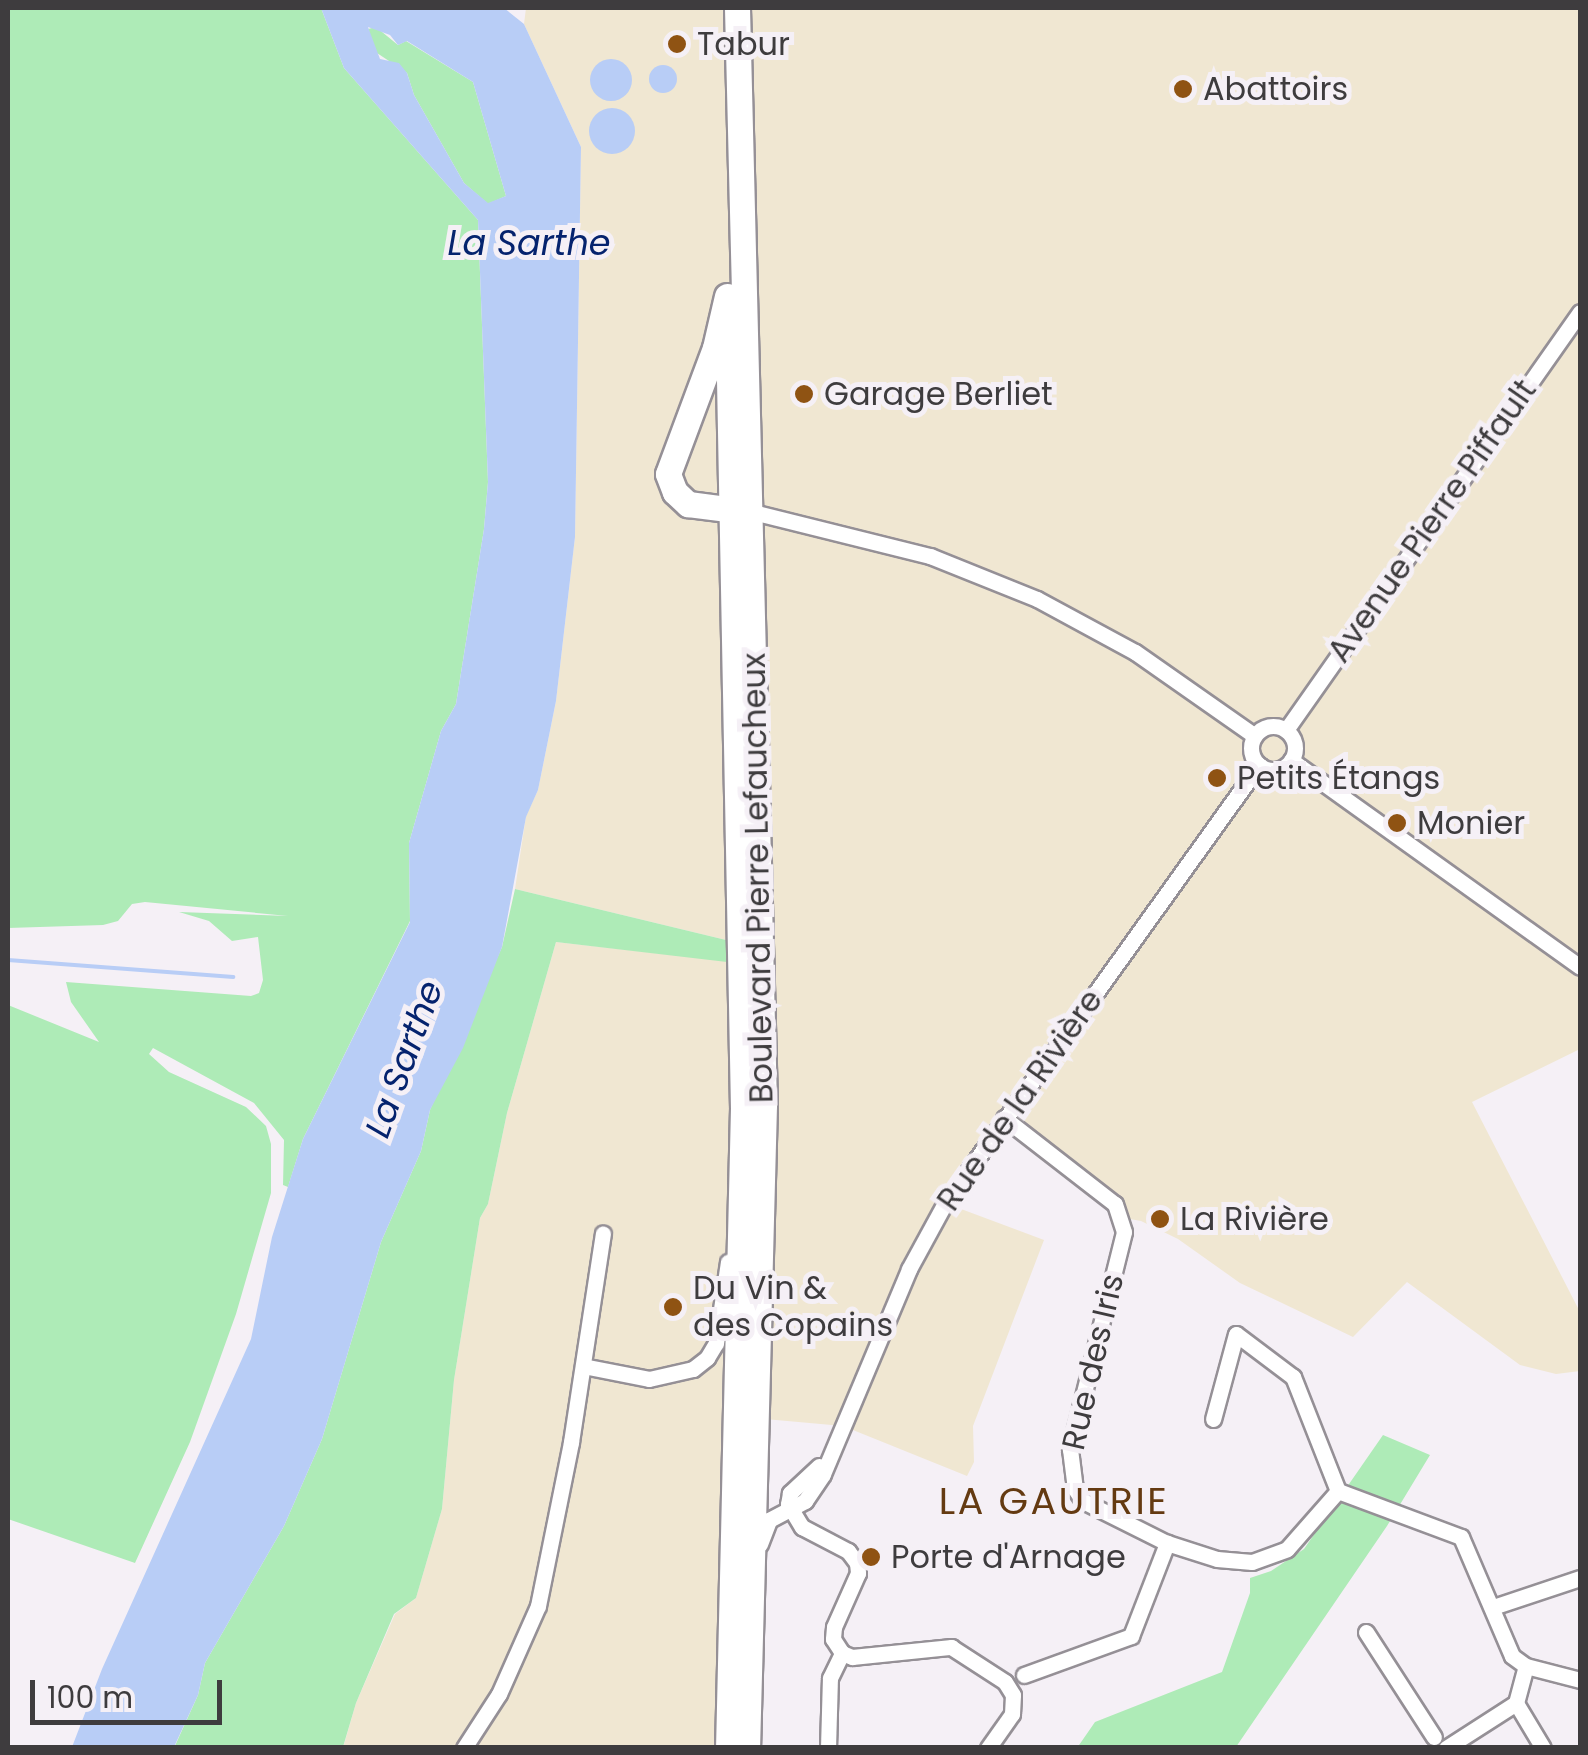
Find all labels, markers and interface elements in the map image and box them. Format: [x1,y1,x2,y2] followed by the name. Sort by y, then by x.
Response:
[697,25,790,63] place label: Tabur
[666,33,688,55] marker: Tabur
[1203,70,1348,108] place label: Abattoirs
[1172,78,1194,100] marker: Abattoirs
[447,222,611,264] water label: La Sarthe
[1320,372,1544,670] street label: Avenue Pierre Piffault
[824,375,1053,413] place label: Garage Berliet
[793,383,815,405] marker: Garage Berliet
[735,653,781,1103] street label: Boulevard Pierre Lefaucheux
[1237,759,1440,797] place label: Petits Étangs
[1206,767,1228,789] marker: Petits Étangs
[1417,804,1525,842] place label: Monier
[1386,812,1408,834] marker: Monier
[356,975,452,1143] water label: La Sarthe
[929,982,1111,1218] street label: Rue de la Rivière
[1180,1200,1329,1238] place label: La Rivière
[1149,1208,1171,1230] marker: La Rivière
[693,1270,893,1345] place label: Du Vin & des Copains
[1054,1270,1132,1454] street label: Rue des Iris
[662,1296,684,1318] marker: Du Vin & des Copains
[939,1478,1169,1524] district label: LA GAUTRIE
[891,1538,1126,1576] place label: Porte d'Arnage
[860,1546,882,1568] marker: Porte d'Arnage
[35,1660,228,1722] scale bar
[47,1676,133,1719] text: 100 m

